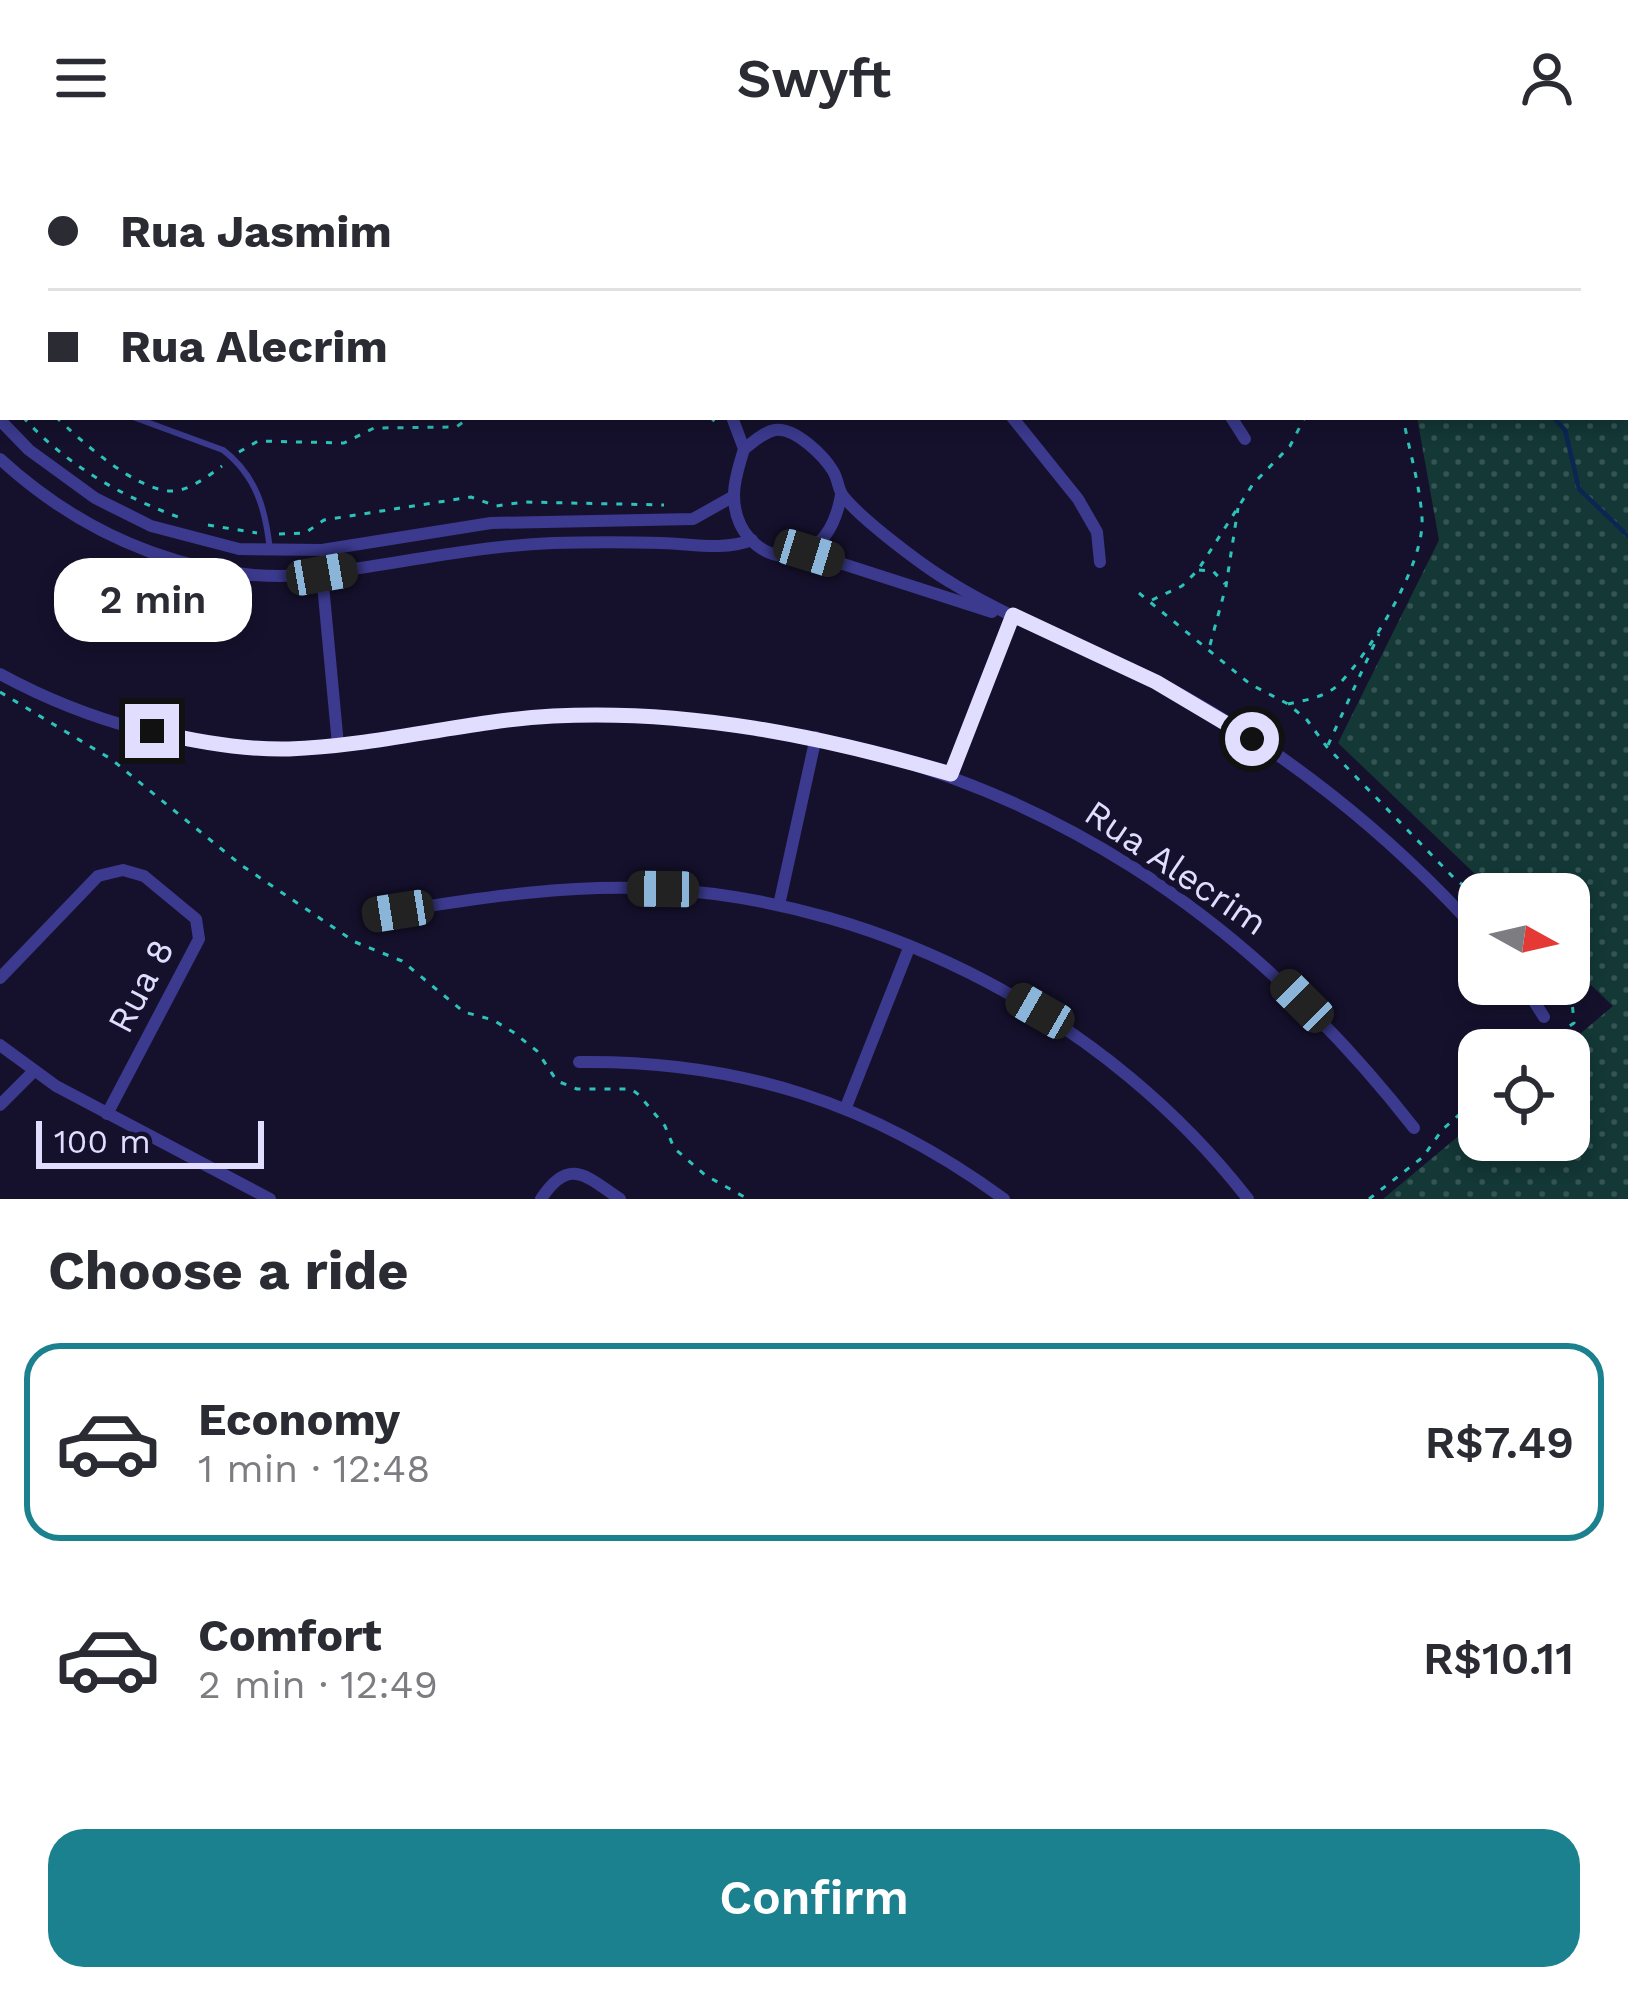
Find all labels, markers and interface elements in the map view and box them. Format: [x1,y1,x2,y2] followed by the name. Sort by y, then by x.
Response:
[48,45,114,111] icon: menu
[1514,45,1580,111] icon: person
[737,47,891,110] text: Swyft
[120,205,392,258] text: Rua Jasmim
[120,320,388,373] text: Rua Alecrim
[769,525,849,581] car
[283,550,361,598] car
[53,557,251,641] callout: 2 min
[100,577,206,622] text: 2 min
[125,704,179,758] route end
[1225,712,1279,766] route start
[1077,792,1275,944] street label: Rua Alecrim
[627,870,699,908] car
[1458,873,1590,1005] north arrow
[1458,873,1590,1161] map controls
[360,888,436,934] car
[99,932,183,1040] street label: Rua 8
[1264,963,1340,1039] car
[1000,977,1080,1045] car
[1458,1029,1590,1161] button: locate
[36,1115,264,1168] scale bar
[54,1122,151,1161] text: 100 m
[48,1239,409,1302] text: Choose a ride
[54,1388,162,1496] icon: car
[198,1393,400,1446] text: Economy
[1425,1416,1574,1469] text: R$7.49
[198,1446,430,1491] text: 1 min · 12:48
[54,1604,162,1712] icon: car
[198,1609,382,1662] text: Comfort
[1423,1632,1574,1685] text: R$10.11
[198,1662,438,1707] text: 2 min · 12:49
[48,1829,1580,1967] button: Confirm

